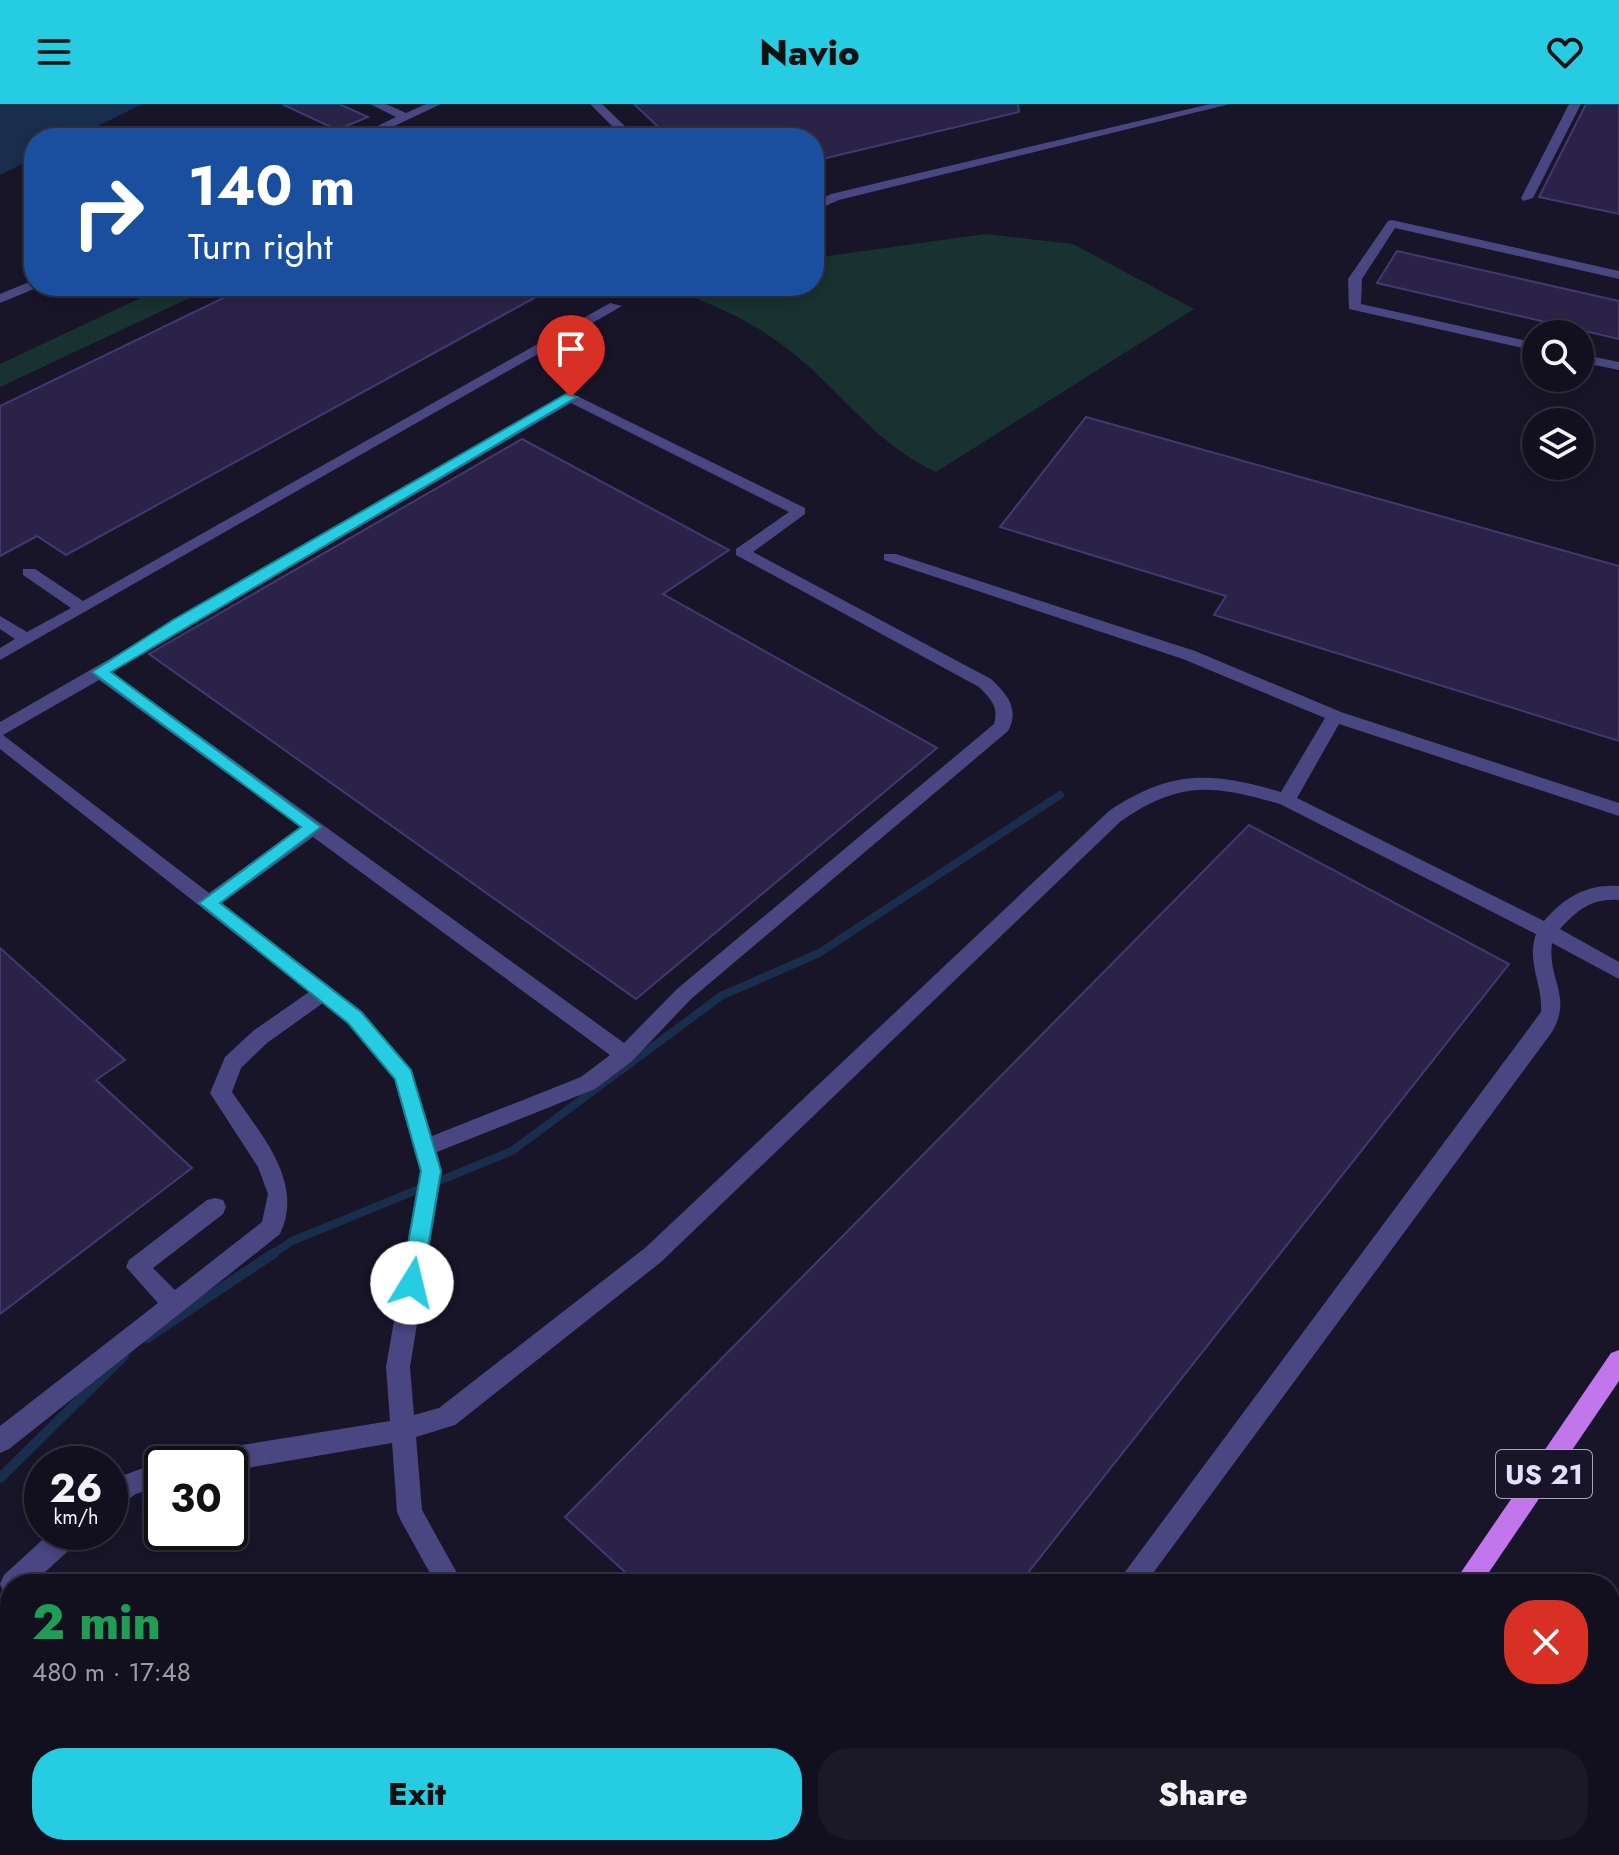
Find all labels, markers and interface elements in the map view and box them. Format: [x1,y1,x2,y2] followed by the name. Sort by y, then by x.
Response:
[759,26,860,78] text: Navio
[32,30,76,74] icon: menu
[1543,30,1587,74] icon: heart
[188,145,355,226] text: 140 m
[56,160,160,264] icon: right
[188,220,333,272] text: Turn right
[537,315,605,397] pin
[1522,320,1594,480] map controls
[1522,320,1594,392] button: search
[549,327,593,371] icon: arrive
[1522,408,1594,480] button: layers
[370,1241,454,1325] position arrow
[144,1446,248,1550] speed limit sign: 30
[1496,1450,1592,1498] road number: US 21
[50,1459,103,1517] text: 26
[53,1503,99,1532] text: km/h
[32,1588,161,1657] text: 2 min
[1504,1600,1588,1684] button: close
[32,1653,191,1691] text: 480 m · 17:48
[32,1748,802,1840] button: Exit
[818,1748,1588,1840] button: Share

